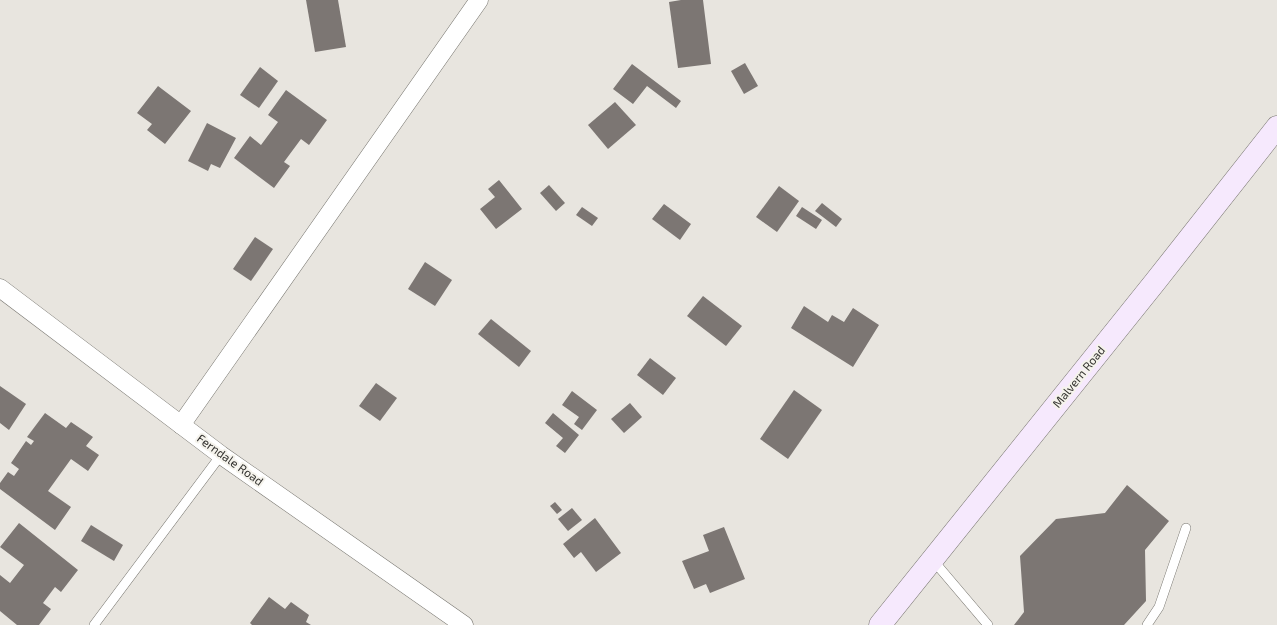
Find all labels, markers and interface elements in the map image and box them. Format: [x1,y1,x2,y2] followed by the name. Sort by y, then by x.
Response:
[1049,343,1107,410] street label: Malvern Road
[195,431,266,488] street label: Ferndale Road

